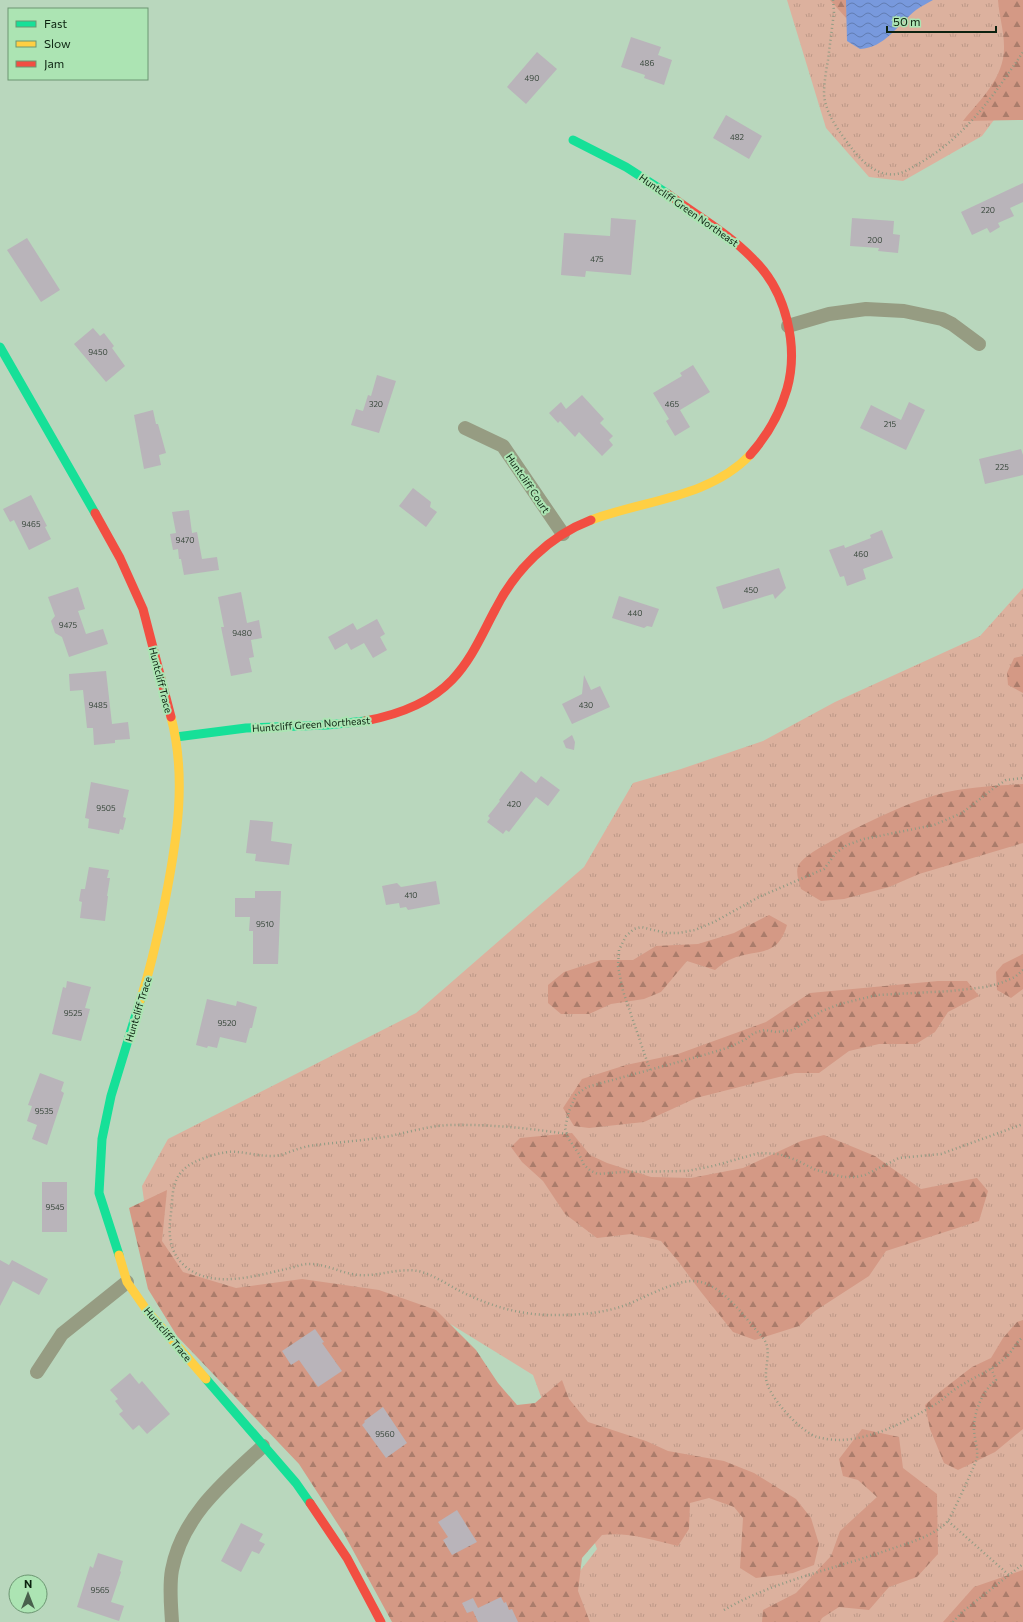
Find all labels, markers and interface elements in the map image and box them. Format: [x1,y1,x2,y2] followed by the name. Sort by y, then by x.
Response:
[8,8,148,80] legend
[887,8,996,34] scale bar
[893,14,921,28] text: 50 m
[44,16,67,30] text: Fast
[44,36,71,50] text: Slow
[44,56,64,71] text: Jam
[640,58,654,68] house number: 486
[525,73,539,83] house number: 490
[730,132,745,142] house number: 482
[637,171,741,249] street label: Huntcliff Green Northeast
[981,205,995,215] house number: 220
[868,235,882,245] house number: 200
[590,254,604,264] house number: 475
[88,347,108,357] house number: 9450
[369,399,383,409] house number: 320
[665,399,680,409] house number: 465
[884,419,897,429] house number: 215
[504,451,552,515] street label: Huntcliff Court
[995,462,1009,472] house number: 225
[21,519,41,529] house number: 9465
[176,535,194,545] house number: 9470
[854,549,868,559] house number: 460
[744,585,758,595] house number: 450
[628,608,642,618] house number: 440
[59,620,78,630] house number: 9475
[232,628,252,638] house number: 9480
[147,646,175,714] street label: Huntcliff Trace
[88,700,108,710] house number: 9485
[579,700,593,710] house number: 430
[252,714,370,734] street label: Huntcliff Green Northeast
[507,799,521,809] house number: 420
[96,803,116,813] house number: 9505
[404,890,418,900] house number: 410
[256,919,274,929] house number: 9510
[122,975,154,1043] street label: Huntcliff Trace
[64,1008,83,1018] house number: 9525
[217,1018,237,1028] house number: 9520
[35,1106,54,1116] house number: 9535
[46,1202,65,1212] house number: 9545
[142,1304,194,1364] street label: Huntcliff Trace
[375,1429,395,1439] house number: 9560
[8,1574,48,1614] north arrow
[24,1577,32,1590] text: N
[91,1585,110,1595] house number: 9565

